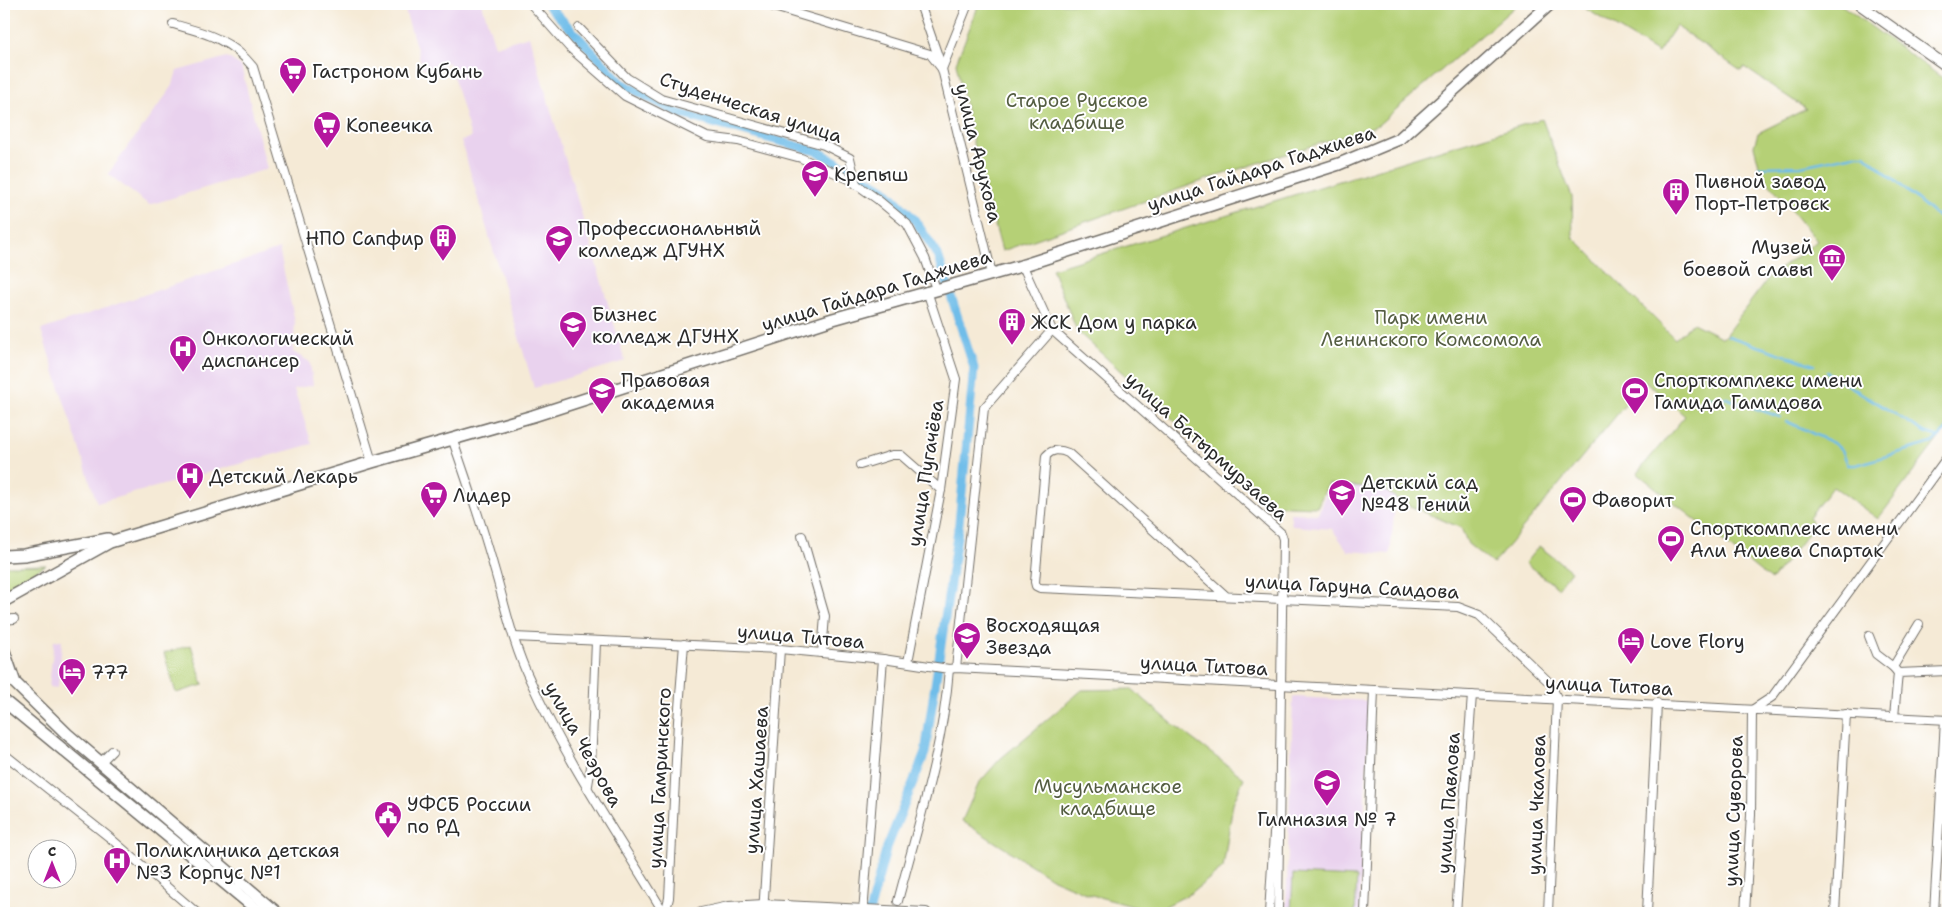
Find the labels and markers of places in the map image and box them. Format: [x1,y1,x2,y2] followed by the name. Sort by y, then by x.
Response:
[278,56,308,95] supermarket icon: Гастроном Кубань
[312,59,482,84] place label: Гастроном Кубань
[312,110,342,149] supermarket icon: Копеечка
[346,113,433,138] place label: Копеечка
[800,159,830,198] school or university icon: Крепыш
[834,162,908,187] place label: Крепыш
[1695,169,1829,216] place label: Пивной завод Порт-Петровск
[1661,177,1691,216] building icon: Пивной завод Порт-Петровск
[578,216,761,263] place label: Профессиональный колледж ДГУНХ
[428,223,458,262] building icon: НПО Сапфир
[544,224,574,263] school or university icon: Профессиональный колледж ДГУНХ
[305,226,424,251] place label: НПО Сапфир
[1683,235,1813,282] place label: Музей боевой славы
[1817,243,1847,282] museum icon: Музей боевой славы
[592,302,739,349] place label: Бизнес колледж ДГУНХ
[997,307,1027,346] building icon: ЖСК Дом у парка
[558,310,588,349] school or university icon: Бизнес колледж ДГУНХ
[1031,310,1197,335] place label: ЖСК Дом у парка
[202,326,354,373] place label: Онкологический диспансер
[168,334,198,373] hospital icon: Онкологический диспансер
[621,368,715,415] place label: Правовая академия
[1654,368,1863,415] place label: Спорткомплекс имени Гамида Гамидова
[587,376,617,415] school or university icon: Правовая академия
[1620,376,1650,415] sports icon: Спорткомплекс имени Гамида Гамидова
[175,461,205,500] hospital icon: Детский Лекарь
[209,464,358,489] place label: Детский Лекарь
[1361,470,1478,517] place label: Детский сад №48 Гений
[1327,478,1357,517] school or university icon: Детский сад №48 Гений
[419,480,449,519] supermarket icon: Лидер
[453,483,511,508] place label: Лидер
[1558,485,1588,524] sports icon: Фаворит
[1592,488,1674,513] place label: Фаворит
[1690,516,1899,563] place label: Спорткомплекс имени Али Алиева Спартак
[1656,524,1686,563] sports icon: Спорткомплекс имени Али Алиева Спартак
[986,613,1100,660] place label: Восходящая Звезда
[952,621,982,660] school or university icon: Восходящая Звезда
[1616,626,1646,665] hotel icon: Love Flory
[1650,629,1745,654] place label: Love Flory
[57,657,87,696] hotel icon: 777
[91,660,129,685] place label: 777
[1312,768,1342,807] school or university icon: Гимназия № 7
[407,792,531,839] place label: УФСБ России по РД
[373,800,403,839] public building icon: УФСБ России по РД
[1257,807,1397,832] place label: Гимназия № 7
[136,838,340,885] place label: Поликлиника детская №3 Корпус №1
[102,846,132,885] hospital icon: Поликлиника детская №3 Корпус №1

